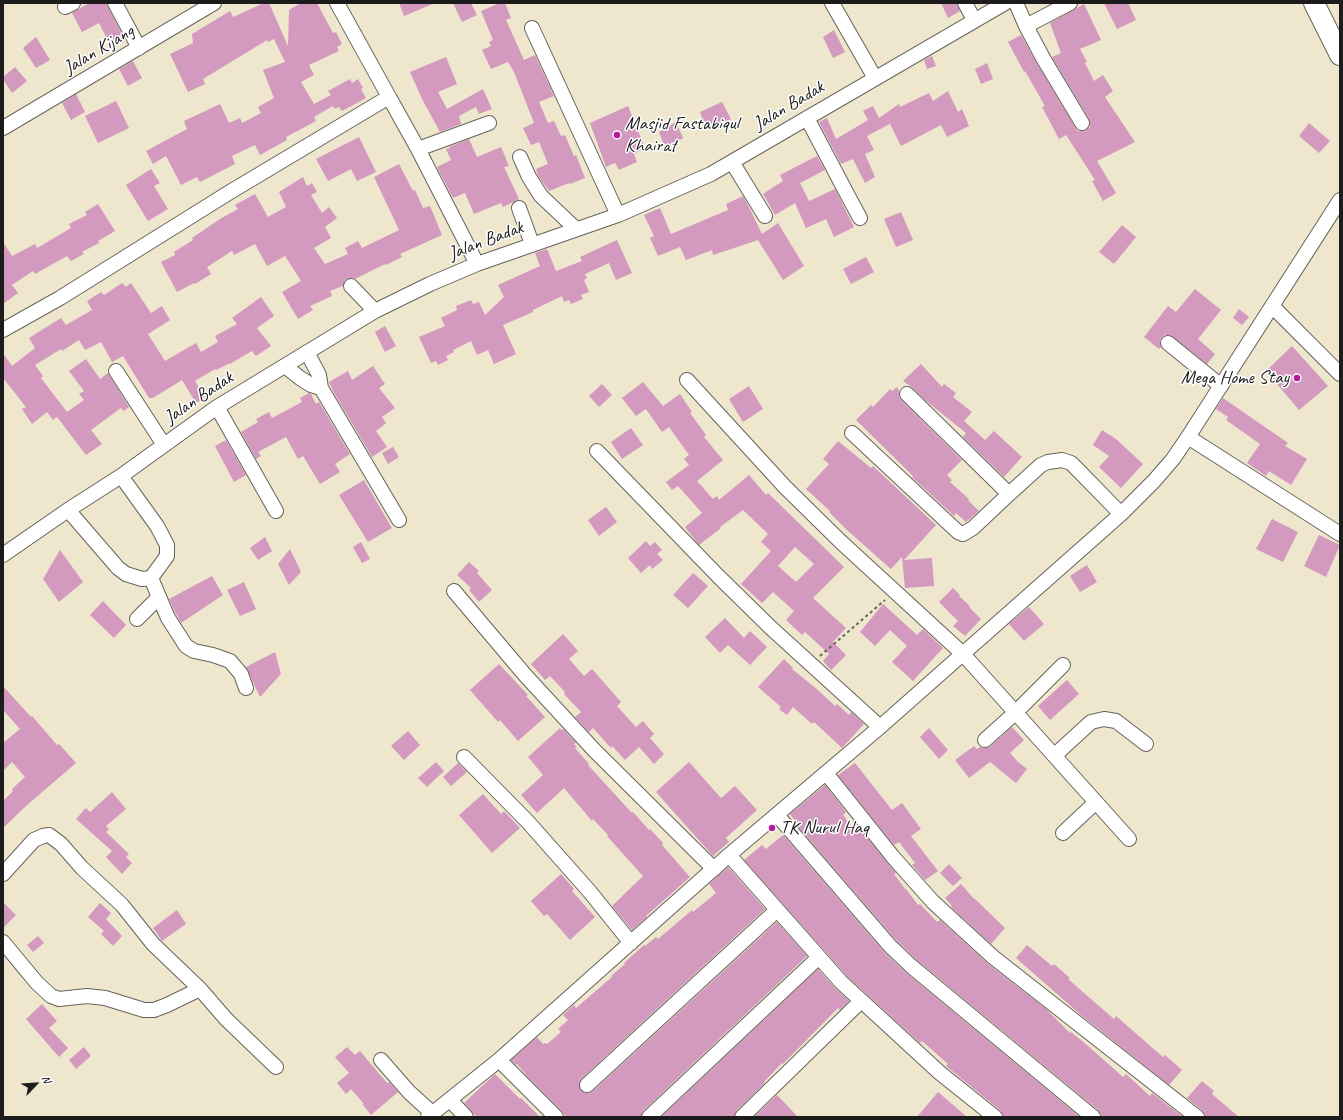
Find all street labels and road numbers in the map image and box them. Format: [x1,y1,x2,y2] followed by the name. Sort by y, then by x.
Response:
[60,20,138,80] street label: Jalan Kijang
[750,76,828,136] street label: Jalan Badak
[445,216,527,266] street label: Jalan Badak
[160,367,238,429] street label: Jalan Badak

